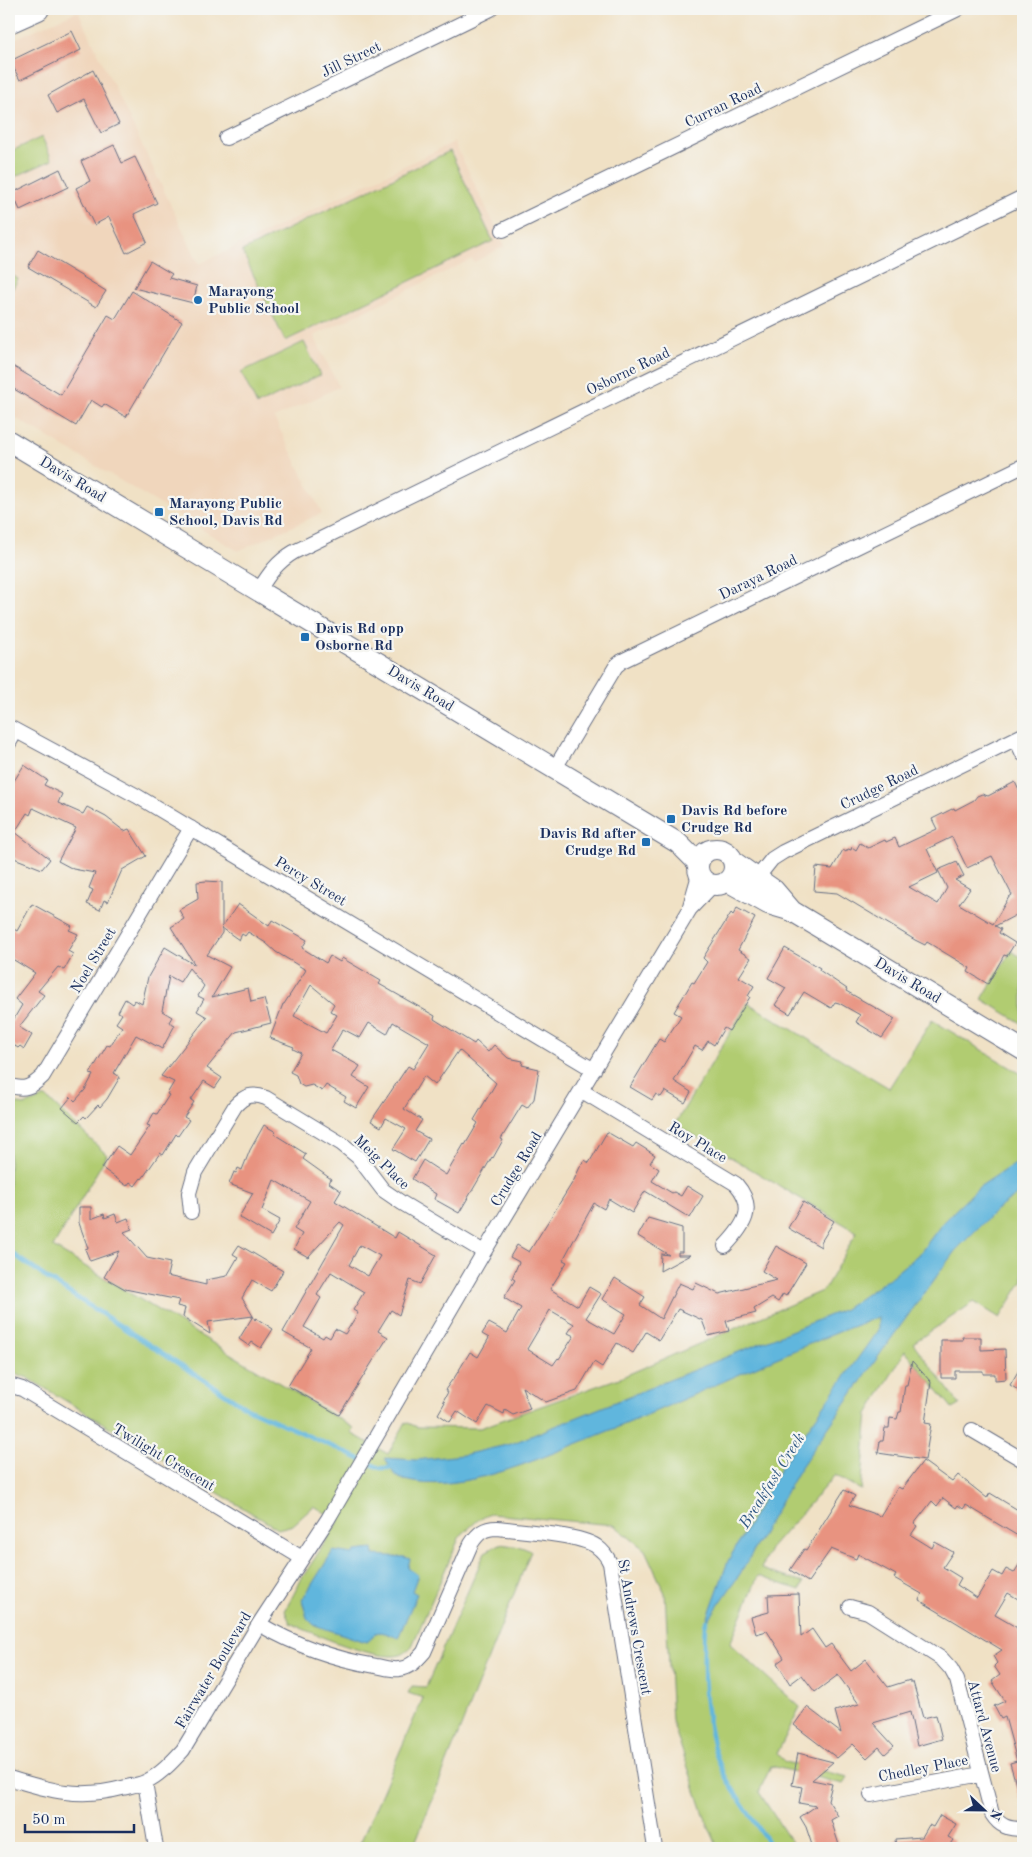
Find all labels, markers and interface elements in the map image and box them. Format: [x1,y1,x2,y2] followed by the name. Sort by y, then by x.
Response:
[320,40,384,81] street label: Jill Street
[683,81,765,131] street label: Curran Road
[208,285,300,317] place label: Marayong Public School
[192,294,204,306] marker: Marayong Public School
[585,346,673,399] street label: Osborne Road
[36,455,108,506] street label: Davis Road
[169,497,283,529] place label: Marayong Public School, Davis Rd
[153,506,165,518] marker: Marayong Public School, Davis Rd
[717,553,800,604] street label: Daraya Road
[315,622,404,654] place label: Davis Rd opp Osborne Rd
[299,631,311,643] marker: Davis Rd opp Osborne Rd
[384,664,456,715] street label: Davis Road
[838,763,921,814] street label: Crudge Road
[681,804,787,836] place label: Davis Rd before Crudge Rd
[665,813,677,825] marker: Davis Rd before Crudge Rd
[539,827,636,859] place label: Davis Rd after Crudge Rd
[640,836,652,848] marker: Davis Rd after Crudge Rd
[272,855,349,910] street label: Percy Street
[69,925,120,996] street label: Noel Street
[871,956,943,1007] street label: Davis Road
[665,1120,729,1167] street label: Roy Place
[489,1129,546,1210] street label: Crudge Road
[350,1133,412,1193] street label: Meig Place
[109,1422,217,1495] street label: Twilight Crescent
[736,1430,809,1533] water label: Breakfast Creek
[614,1558,653,1696] street label: St Andrews Crescent
[173,1610,255,1732] street label: Fairwater Boulevard
[964,1678,1003,1774] street label: Attard Avenue
[877,1753,970,1786] street label: Chedley Place
[960,1784,1010,1834] north arrow
[25,1802,134,1834] scale bar
[987,1807,1004,1822] text: N
[32,1813,66,1828] text: 50 m

